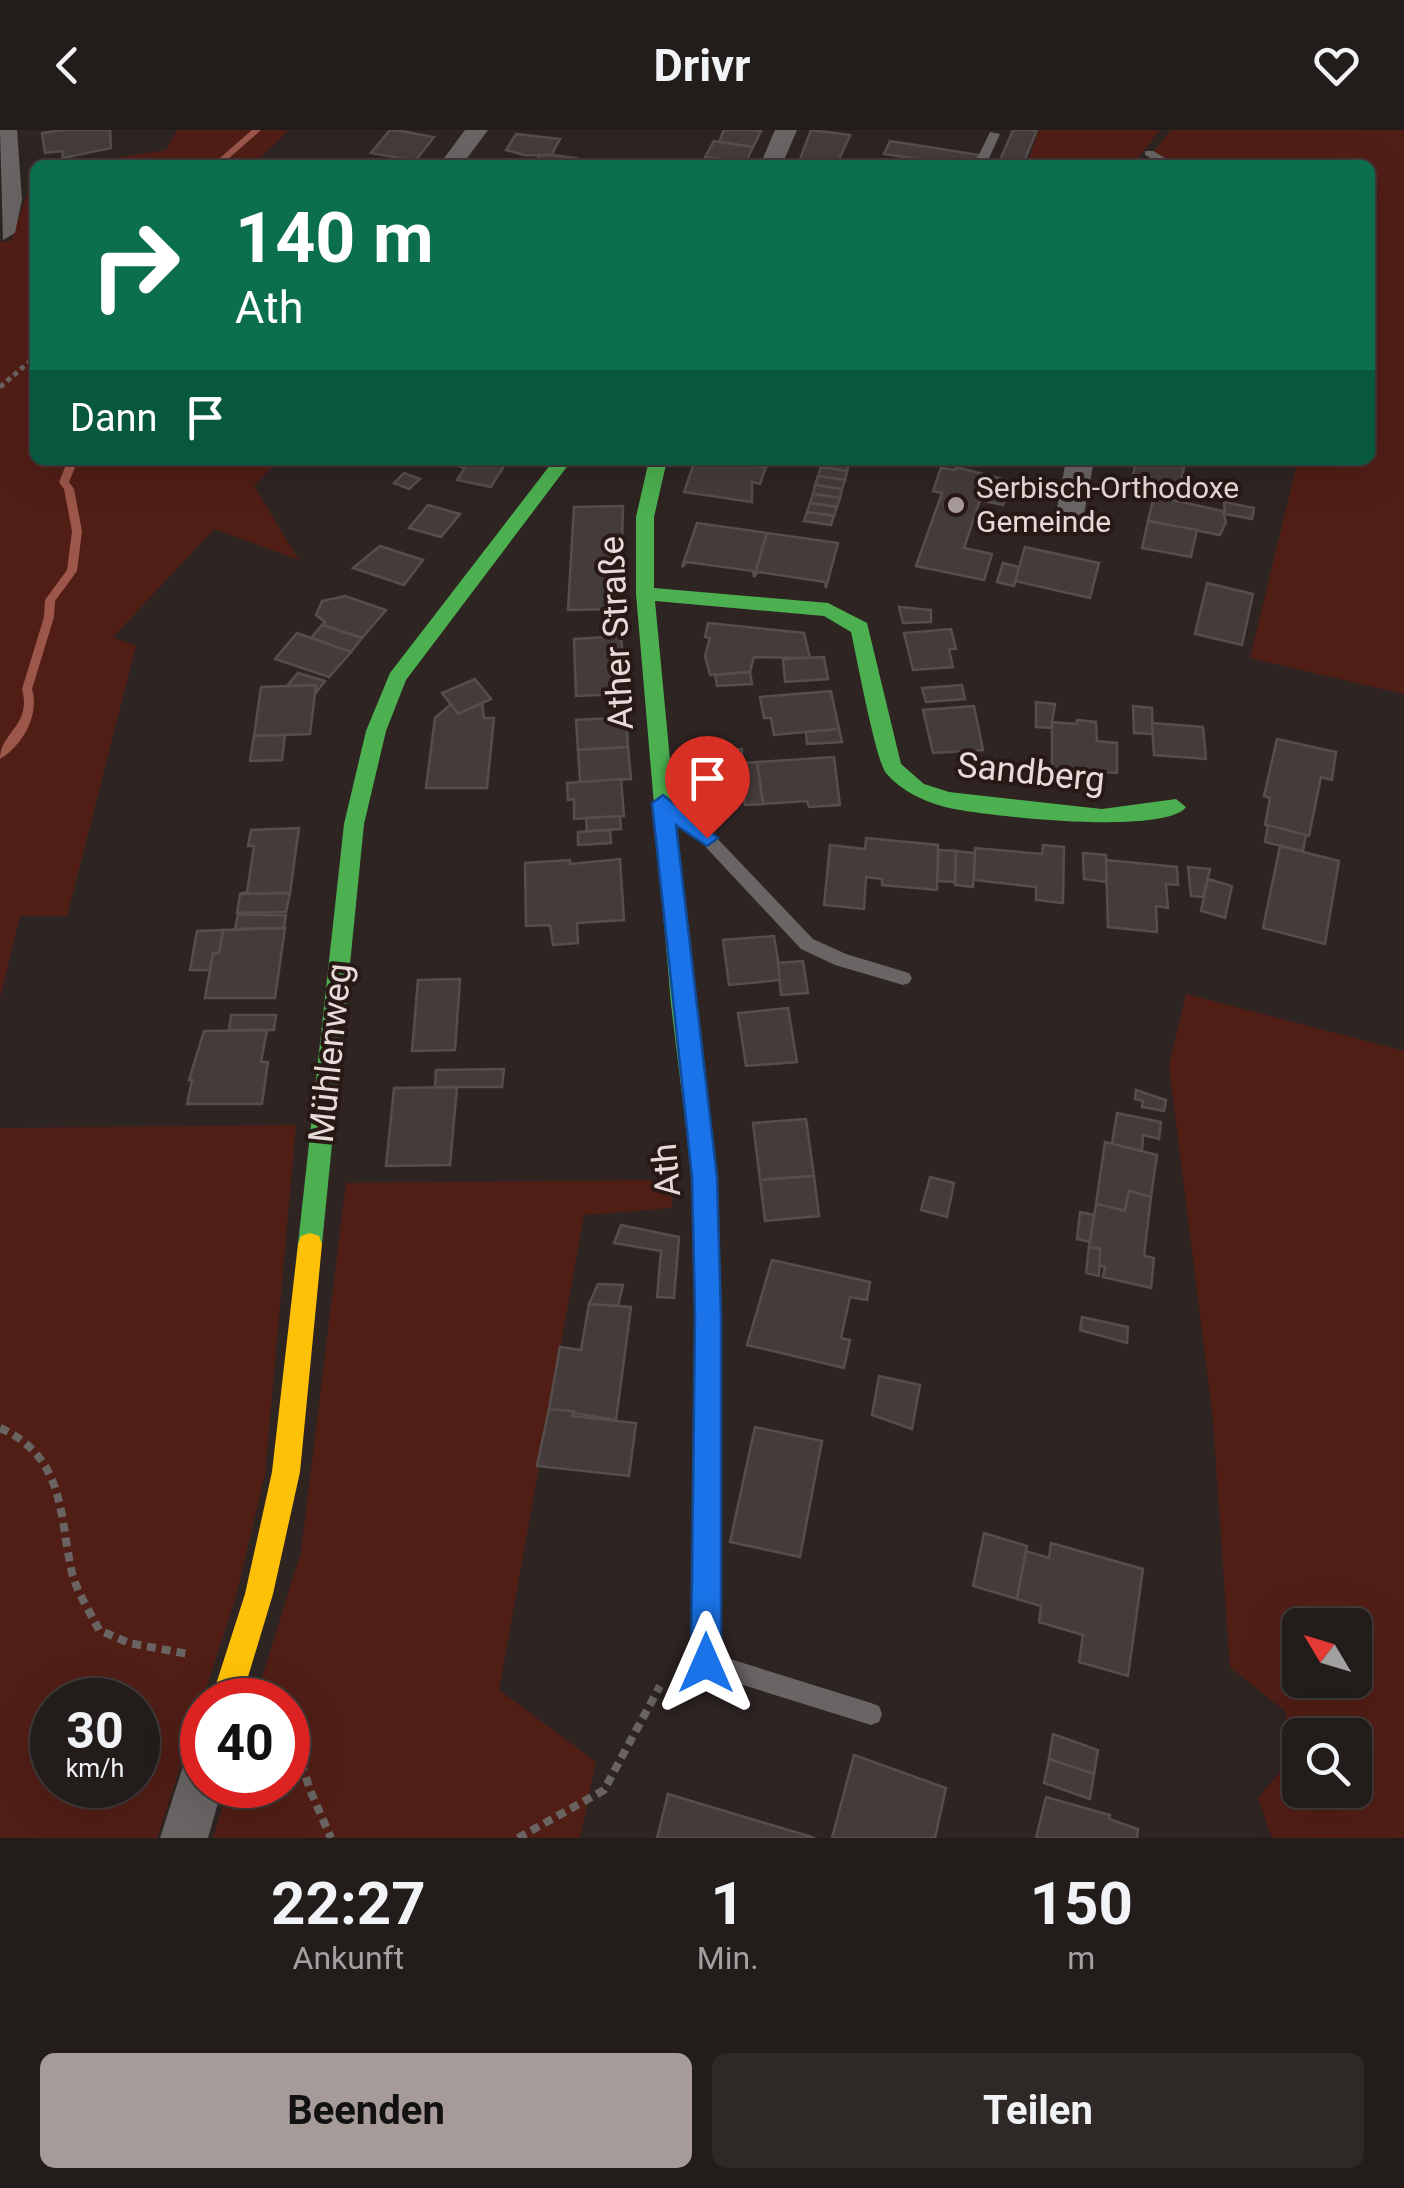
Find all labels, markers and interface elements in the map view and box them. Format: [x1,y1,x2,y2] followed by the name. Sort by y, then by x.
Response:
[40,38,95,93] icon: back
[1309,38,1364,93] icon: heart
[654,39,750,92] text: Drivr
[235,197,434,279] text: 140 m
[70,200,200,330] icon: right
[235,281,304,334] text: Ath
[178,390,233,445] icon: arrive
[70,396,158,440] text: Dann
[976,470,1239,539] place label: Serbisch-Orthodoxe Gemeinde
[945,494,967,516] marker: Serbisch-Orthodoxe Gemeinde
[591,535,642,731] street label: Ather Straße
[665,736,750,839] pin
[955,744,1107,801] street label: Sandberg
[680,751,735,806] icon: arrive
[301,961,360,1145] street label: Mühlenweg
[644,1142,689,1198] street label: Ath
[1282,1608,1372,1698] north arrow
[1282,1608,1372,1808] map controls
[654,1611,758,1715] position arrow
[180,1678,310,1808] speed limit sign: 40
[66,1702,124,1760] text: 30
[1282,1718,1372,1808] button: search
[66,1754,124,1783] text: km/h
[271,1868,426,1939] text: 22:27
[710,1868,745,1939] text: 1
[1030,1868,1133,1939] text: 150
[293,1939,404,1977] text: Ankunft
[697,1939,759,1977] text: Min.
[1067,1939,1095,1977] text: m
[40,2053,692,2168] button: Beenden
[712,2053,1364,2168] button: Teilen

